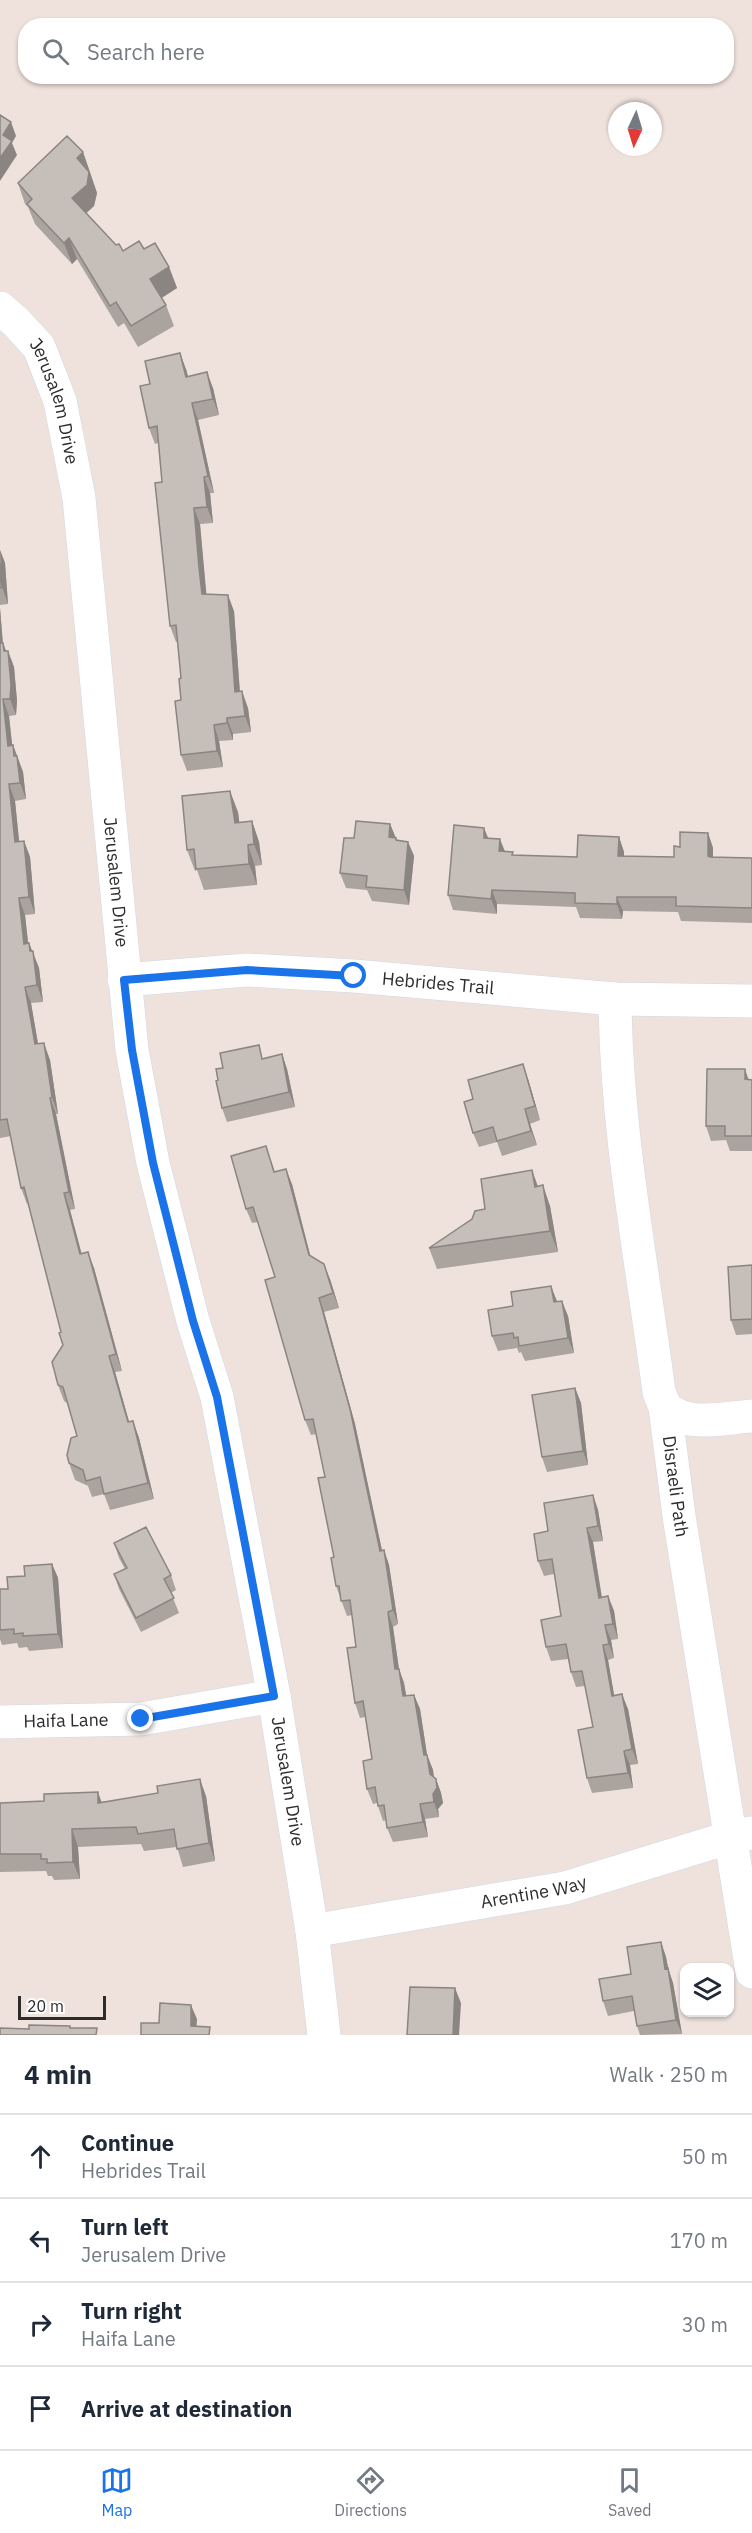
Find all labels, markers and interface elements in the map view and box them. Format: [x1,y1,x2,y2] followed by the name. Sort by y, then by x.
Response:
[18,18,734,84] search box
[39,35,72,68] icon: search
[87,37,205,66] text: Search here
[608,102,662,156] north arrow
[25,332,84,466] street label: Jerusalem Drive
[99,816,134,949] street label: Jerusalem Drive
[340,962,366,988] route start
[381,967,495,999] street label: Hebrides Trail
[658,1434,694,1539] street label: Disraeli Path
[127,1705,153,1731] route end
[23,1708,109,1733] street label: Haifa Lane
[266,1715,310,1848] street label: Jerusalem Drive
[479,1870,590,1913] street label: Arentine Way
[680,1963,734,2017] map controls
[680,1963,734,2017] button: layers
[18,1993,106,2020] scale bar
[27,1996,64,2016] text: 20 m
[24,2057,92,2091] text: 4 min
[610,2061,728,2088] text: Walk · 250 m
[81,2128,174,2157] text: Continue
[24,2140,57,2173] icon: ahead
[682,2143,728,2170] text: 50 m
[81,2157,206,2184] text: Hebrides Trail
[81,2212,169,2241] text: Turn left
[24,2224,57,2257] icon: left
[670,2227,728,2254] text: 170 m
[81,2241,226,2268] text: Jerusalem Drive
[81,2296,182,2325] text: Turn right
[24,2308,57,2341] icon: right
[682,2311,728,2338] text: 30 m
[81,2325,176,2352] text: Haifa Lane
[24,2392,57,2425] icon: arrive
[81,2394,292,2423] text: Arrive at destination
[100,2464,133,2520] tab: Map
[334,2464,407,2520] tab: Directions
[608,2464,652,2520] tab: Saved

